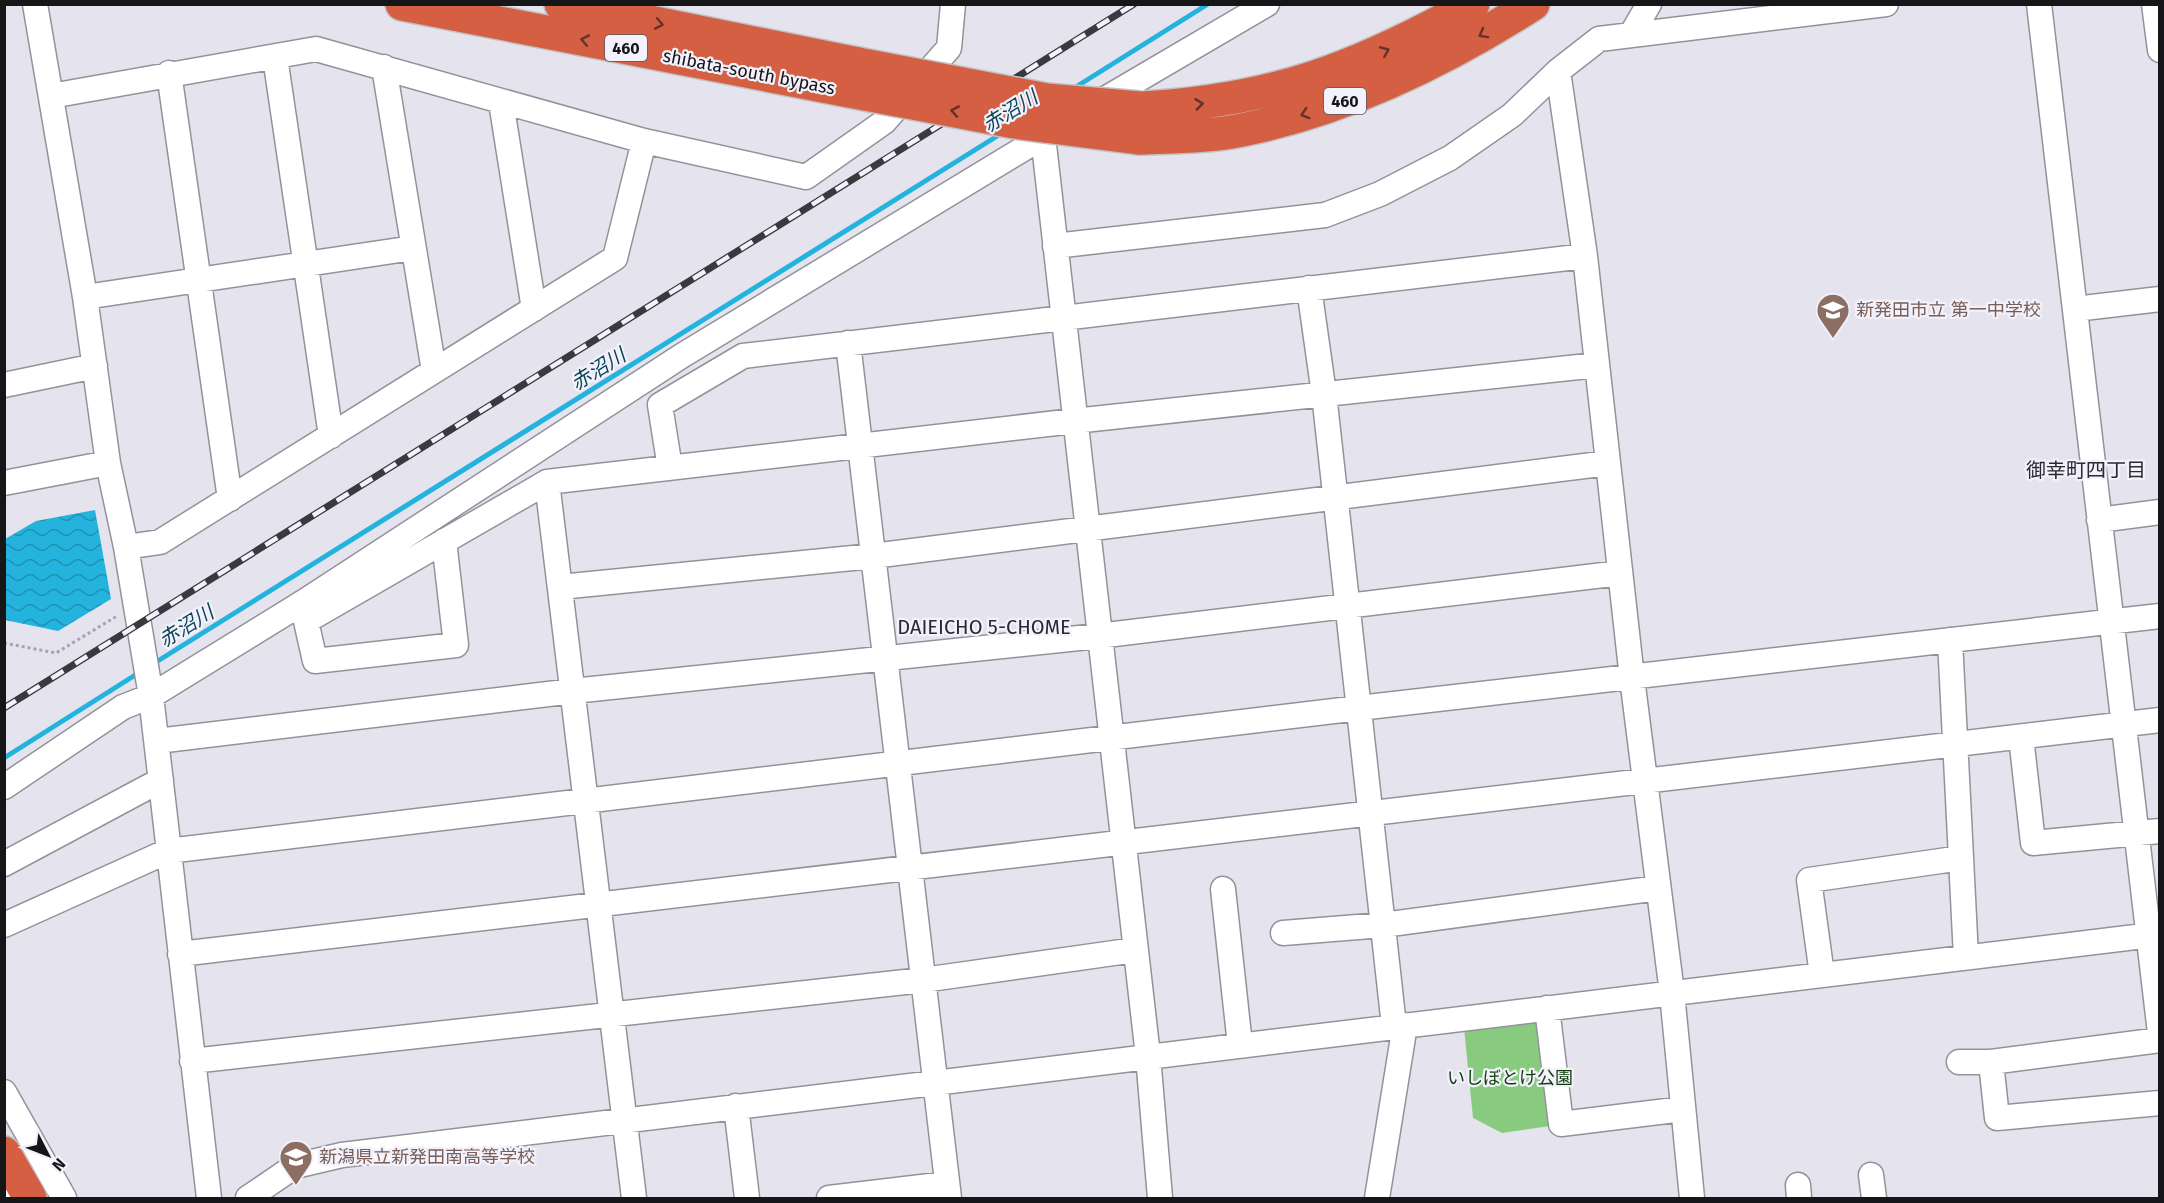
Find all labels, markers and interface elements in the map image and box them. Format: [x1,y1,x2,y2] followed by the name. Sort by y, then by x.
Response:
[654,17,664,30] one-way arrow
[1478,27,1489,38] one-way arrow
[581,34,591,47] one-way arrow
[605,35,647,61] road number: 460
[661,45,837,99] street label: shibata-south bypass
[1379,46,1390,58] one-way arrow
[978,84,1043,137] water label: 赤沼川
[1324,88,1366,114] road number: 460
[1194,98,1203,111] one-way arrow
[951,105,961,118] one-way arrow
[1300,107,1311,119] one-way arrow
[1815,292,1851,339] school or university icon: 新発田市立 第一中学校
[1856,299,2041,321] place label: 新発田市立 第一中学校
[566,342,631,395] water label: 赤沼川
[2026,458,2146,482] district label: 御幸町四丁目
[154,599,219,652] water label: 赤沼川
[897,615,1071,639] district label: DAIEICHO 5-CHOME
[1447,1067,1573,1089] park label: いしぼとけ公園
[18,1125,78,1185] north arrow
[278,1139,314,1186] school or university icon: 新潟県立新発田南高等学校
[319,1146,535,1168] place label: 新潟県立新発田南高等学校
[48,1154,69,1175] text: N

